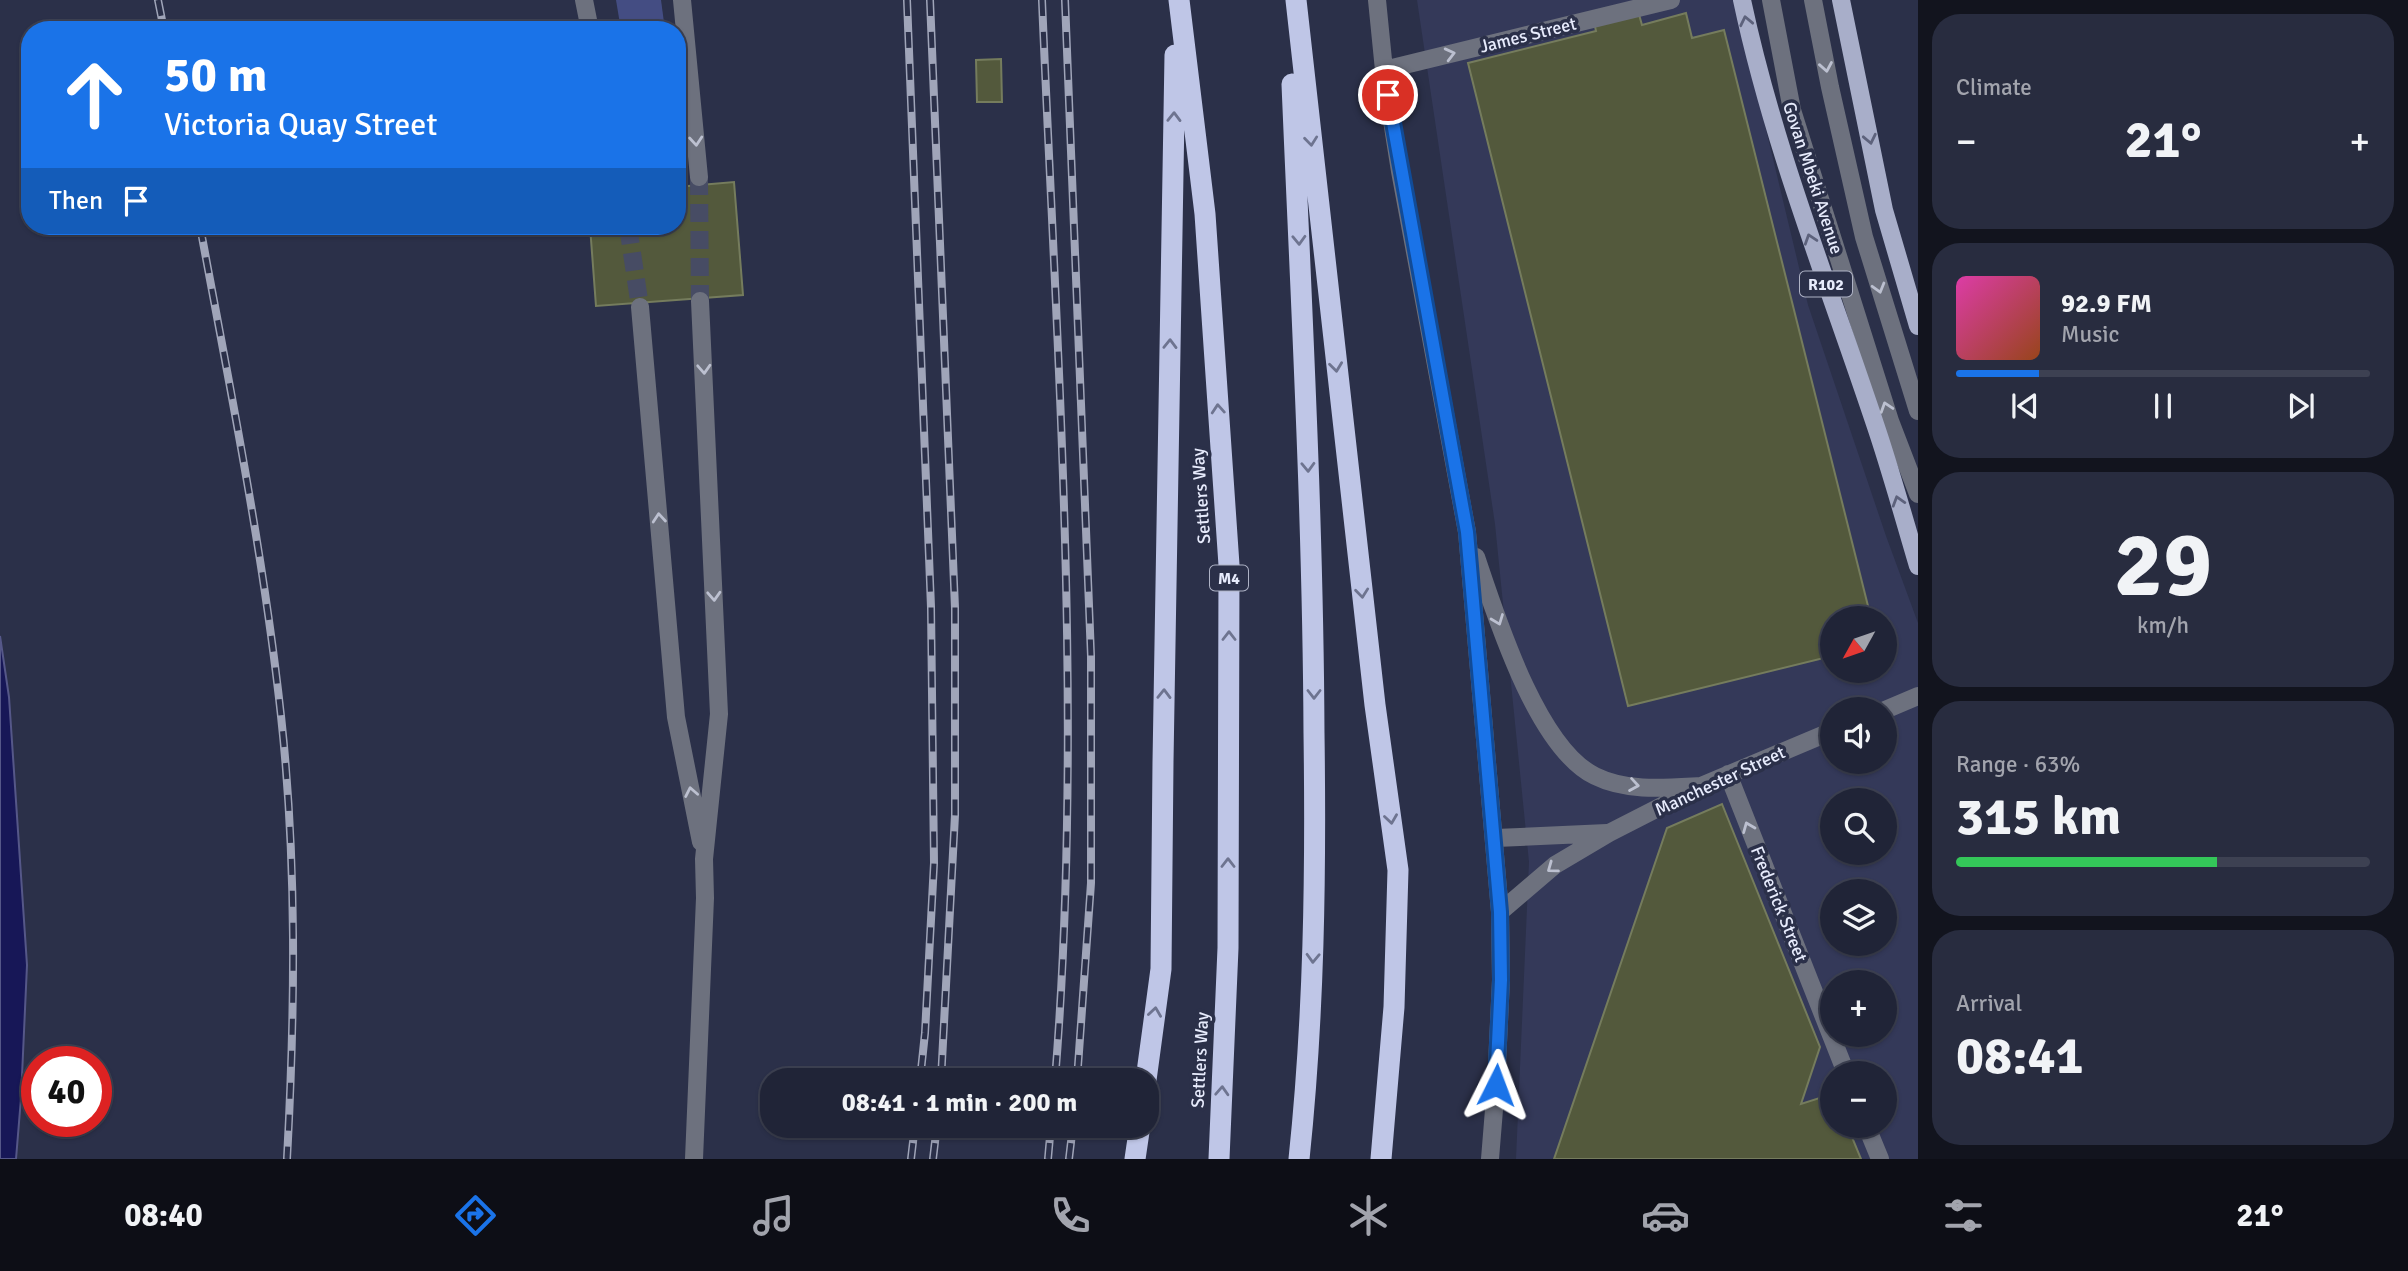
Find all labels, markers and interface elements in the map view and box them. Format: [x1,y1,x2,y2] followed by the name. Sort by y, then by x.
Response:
[1477,12,1579,58] street label: James Street
[1740,15,1755,27] one-way arrow
[164,45,267,105] text: 50 m
[1444,48,1456,62] one-way arrow
[49,49,140,140] icon: ahead
[1818,61,1833,73] one-way arrow
[1358,65,1418,125] pin
[1956,73,2032,102] text: Climate
[1369,76,1407,114] icon: arrive
[1778,99,1848,257] street label: Govan Mbeki Avenue
[164,105,438,144] text: Victoria Quay Street
[2125,108,2201,172] text: 21°
[1166,111,1181,122] one-way arrow
[1956,118,1977,165] text: −
[2349,118,2370,165] text: +
[1861,133,1876,145] one-way arrow
[1304,135,1319,147] one-way arrow
[688,136,703,147] one-way arrow
[117,182,155,220] icon: arrive
[49,185,103,217] text: Then
[1804,233,1818,245] one-way arrow
[1291,234,1306,245] one-way arrow
[1800,272,1852,296] road number: R102
[1871,282,1886,294] one-way arrow
[2061,288,2152,320] text: 92.9 FM
[2061,320,2119,349] text: Music
[1162,338,1177,349] one-way arrow
[1329,361,1344,373] one-way arrow
[696,363,711,374] one-way arrow
[2006,387,2044,425] icon: previous
[2144,387,2182,425] icon: pause
[2282,387,2320,425] icon: next
[1880,401,1894,414] one-way arrow
[1211,403,1226,414] one-way arrow
[1187,447,1215,545] street label: Settlers Way
[1300,462,1315,473] one-way arrow
[1892,495,1907,507] one-way arrow
[2114,509,2212,622] text: 29
[652,512,667,523] one-way arrow
[1210,566,1248,590] road number: M4
[1355,587,1370,599] one-way arrow
[706,591,721,602] one-way arrow
[1820,606,1897,682] north arrow
[1820,606,1897,1138] map controls
[2137,611,2189,640] text: km/h
[1490,613,1504,625] one-way arrow
[1221,630,1237,641] one-way arrow
[1156,688,1172,699] one-way arrow
[1306,690,1322,700] one-way arrow
[1820,697,1897,774] button: sound
[1651,741,1789,821] street label: Manchester Street
[1956,750,2080,779] text: Range · 63%
[1628,778,1640,793] one-way arrow
[1956,785,2121,849] text: 315 km
[684,786,699,798] one-way arrow
[1820,788,1897,865] button: search
[1383,813,1398,825] one-way arrow
[1743,822,1757,834] one-way arrow
[1746,843,1812,965] street label: Frederick Street
[1220,858,1236,868] one-way arrow
[1547,860,1560,872] one-way arrow
[1820,879,1897,956] button: layers
[1306,953,1321,964] one-way arrow
[1820,970,1897,1047] button: +
[1956,989,2022,1018] text: Arrival
[1148,1006,1163,1018] one-way arrow
[1186,1011,1214,1109] street label: Settlers Way
[1956,1024,2084,1088] text: 08:41
[21,1046,112,1137] speed limit sign: 40
[1459,1048,1533,1122] position arrow
[1820,1061,1897,1138] button: −
[1214,1085,1229,1096] one-way arrow
[842,1087,1077,1119] text: 08:41 · 1 min · 200 m
[451,1191,500,1240] icon: directions
[749,1191,798,1240] icon: music
[1046,1191,1095,1240] icon: phone
[1344,1191,1393,1240] icon: climate
[1641,1191,1690,1240] icon: car
[1939,1191,1988,1240] icon: filters
[124,1196,203,1235] text: 08:40
[2236,1196,2284,1235] text: 21°

